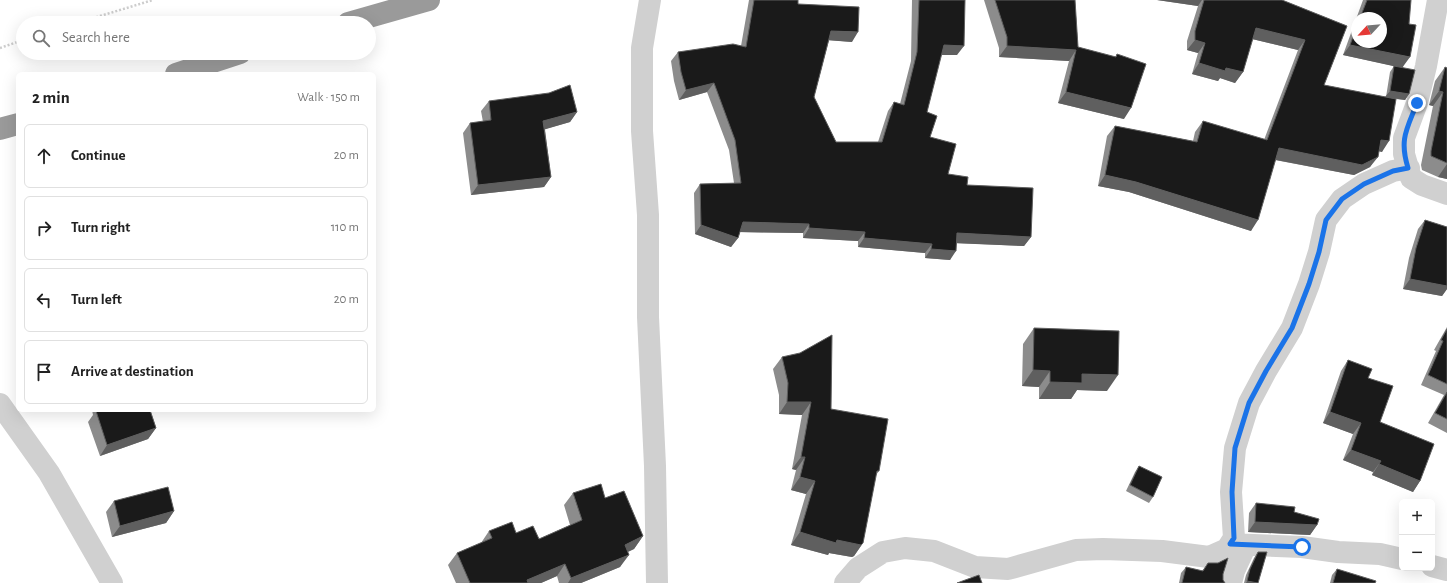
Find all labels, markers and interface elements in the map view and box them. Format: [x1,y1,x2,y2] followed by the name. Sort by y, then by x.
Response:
[1351,12,1387,48] north arrow
[16,16,376,60] search box
[30,27,52,49] icon: search
[62,30,130,45] text: Search here
[32,89,70,106] text: 2 min
[297,91,360,104] text: Walk · 150 m
[1408,94,1426,112] route end
[33,145,55,167] icon: ahead
[71,148,126,163] text: Continue
[334,149,359,162] text: 20 m
[33,217,55,239] icon: right
[71,220,130,235] text: Turn right
[331,221,359,234] text: 110 m
[33,289,55,311] icon: left
[71,292,122,307] text: Turn left
[334,293,359,306] text: 20 m
[33,361,55,383] icon: arrive
[71,364,194,379] text: Arrive at destination
[1399,499,1435,571] map controls
[1399,499,1435,535] button: +
[1399,535,1435,571] button: −
[1293,538,1311,556] route start

